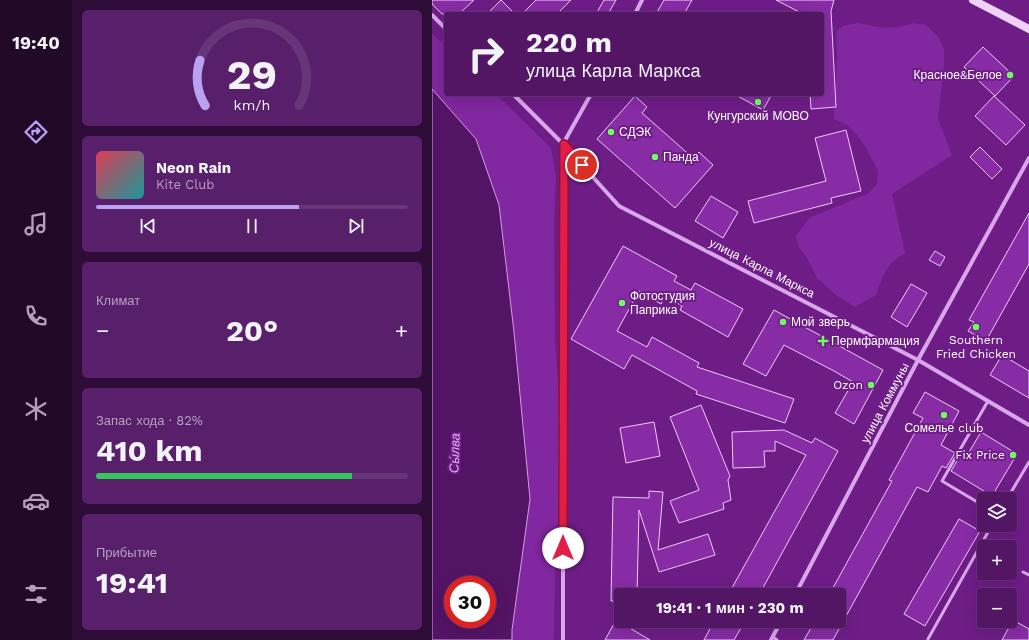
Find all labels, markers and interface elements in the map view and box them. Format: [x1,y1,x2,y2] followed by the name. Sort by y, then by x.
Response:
[526,26,612,59] text: 220 m
[460,28,512,80] icon: right
[12,32,60,53] text: 19:40
[227,50,277,99] text: 29
[526,60,700,81] text: улица Карла Маркса
[914,68,1002,82] place label: Красное&Белое
[1005,70,1015,80] marker: Красное&Белое
[234,97,270,113] text: km/h
[753,97,763,107] marker: Кунгурский МОВО
[707,109,809,123] place label: Кунгурский МОВО
[22,118,50,146] icon: directions
[619,125,651,139] place label: СДЭК
[606,127,616,137] marker: СДЭК
[565,148,599,182] pin
[663,150,699,164] place label: Панда
[650,152,660,162] marker: Панда
[571,154,593,176] icon: arrive
[156,159,231,177] text: Neon Rain
[156,177,214,192] text: Kite Club
[22,210,50,238] icon: music
[137,215,159,237] icon: previous
[241,215,263,237] icon: pause
[345,215,367,237] icon: next
[707,235,817,301] street label: улица Карла Маркса
[630,289,695,317] place label: Фотостудия Паприка
[96,293,140,308] text: Климат
[617,298,627,308] marker: Фотостудия Паприка
[22,302,50,330] icon: phone
[226,313,278,348] text: 20°
[791,315,850,329] place label: Мой зверь
[778,317,788,327] marker: Мой зверь
[96,318,109,343] text: −
[395,318,408,343] text: +
[971,322,981,332] marker: Southern Fried Chicken
[936,333,1016,361] place label: Southern Fried Chicken
[831,334,919,348] place label: Пермфармация
[818,336,828,346] marker: Пермфармация
[858,361,912,445] street label: улица Коммуны
[833,378,863,392] place label: Ozon
[866,380,876,390] marker: Ozon
[22,395,50,423] icon: climate
[939,410,949,420] marker: Сомелье club
[96,413,203,428] text: Запас хода · 82%
[904,421,984,435] place label: Сомелье club
[96,433,202,468] text: 410 km
[446,433,463,473] water label: Сы́лва
[955,448,1005,462] place label: Fix Price
[1008,450,1018,460] marker: Fix Price
[22,487,50,515] icon: car
[977,492,1017,628] map controls
[977,492,1017,532] button: layers
[542,527,584,569] position arrow
[977,540,1017,580] button: +
[96,545,157,560] text: Прибытие
[96,565,168,600] text: 19:41
[444,576,496,628] speed limit sign: 30
[22,580,50,608] icon: filters
[977,588,1017,628] button: −
[656,599,804,617] text: 19:41 · 1 мин · 230 m

